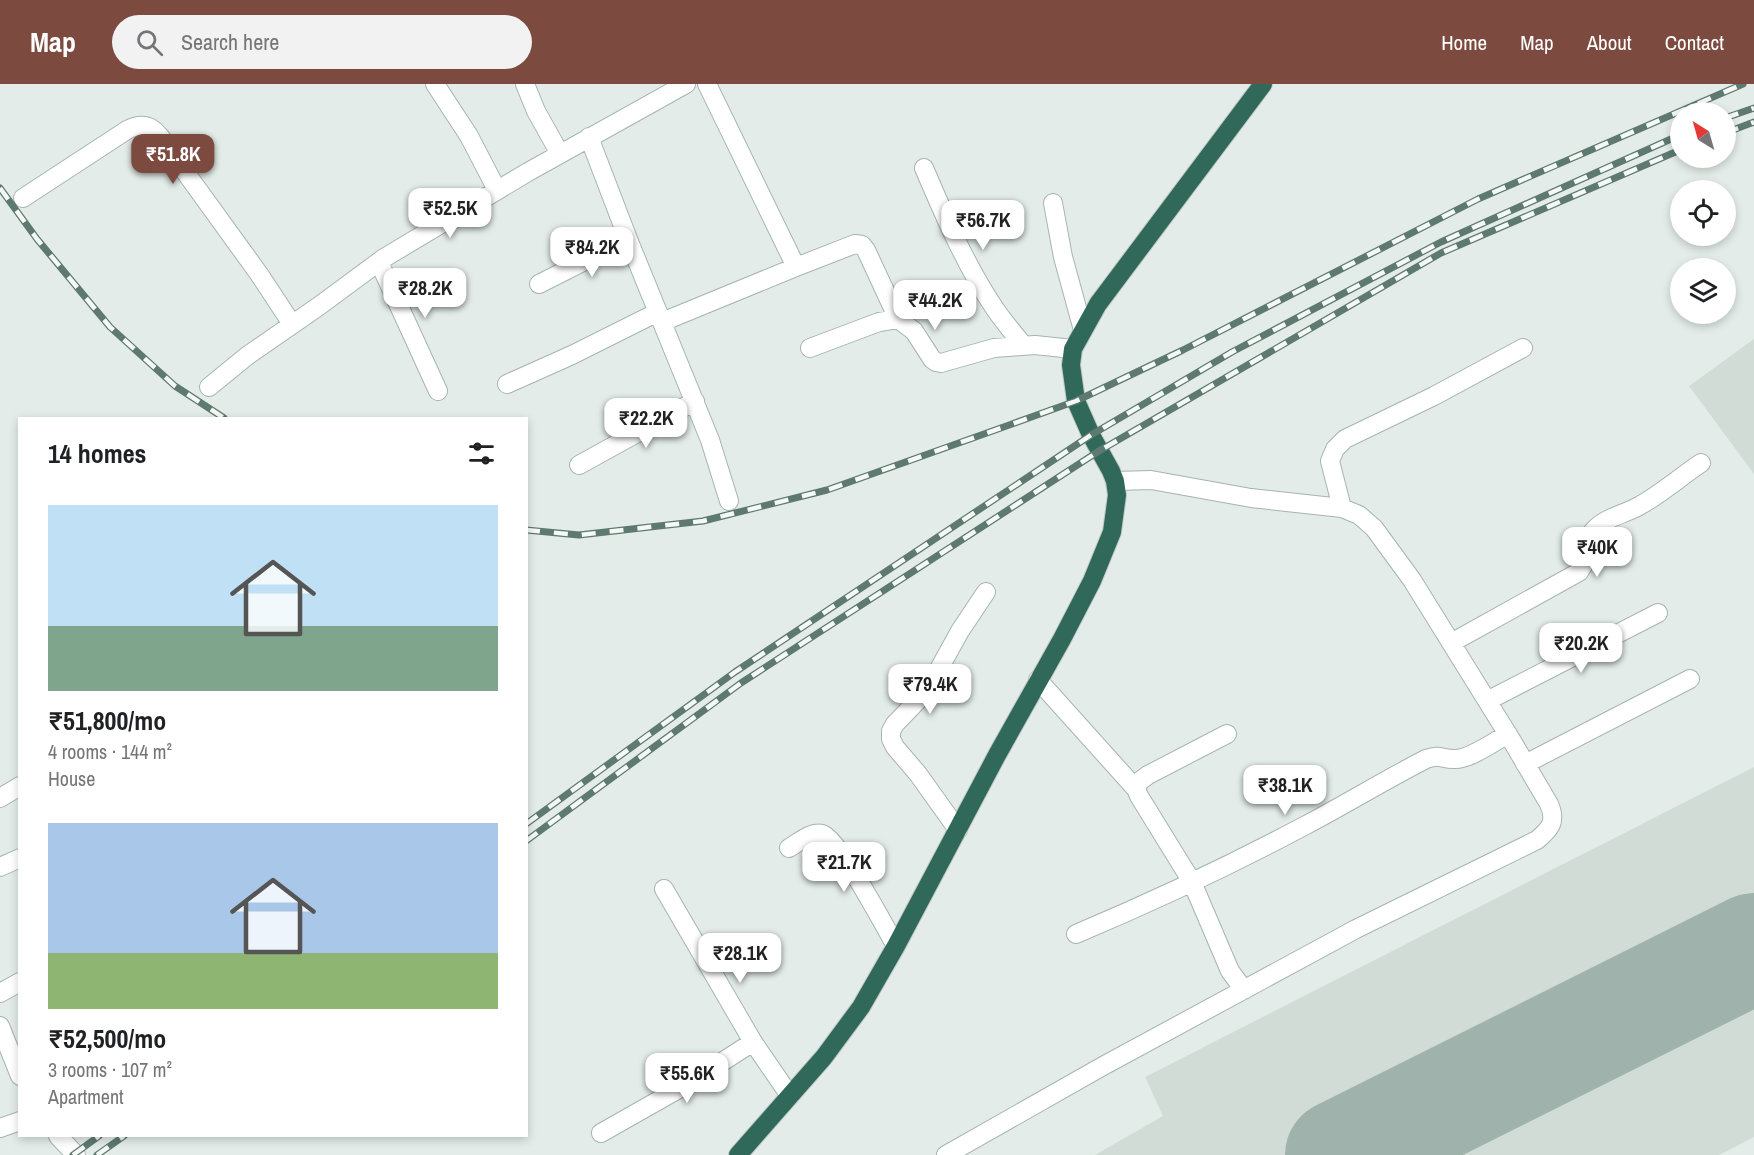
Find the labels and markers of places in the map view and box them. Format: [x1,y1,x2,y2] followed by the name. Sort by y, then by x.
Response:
[124,134,222,185] pin: ₹51.8K
[401,188,499,239] pin: ₹52.5K
[934,200,1032,251] pin: ₹56.7K
[543,227,641,278] pin: ₹84.2K
[376,268,474,319] pin: ₹28.2K
[886,280,984,331] pin: ₹44.2K
[597,398,695,449] pin: ₹22.2K
[1561,527,1633,578] pin: ₹40K
[1532,623,1630,674] pin: ₹20.2K
[881,664,979,715] pin: ₹79.4K
[1236,765,1334,816] pin: ₹38.1K
[795,842,893,893] pin: ₹21.7K
[691,933,789,984] pin: ₹28.1K
[638,1053,736,1104] pin: ₹55.6K

